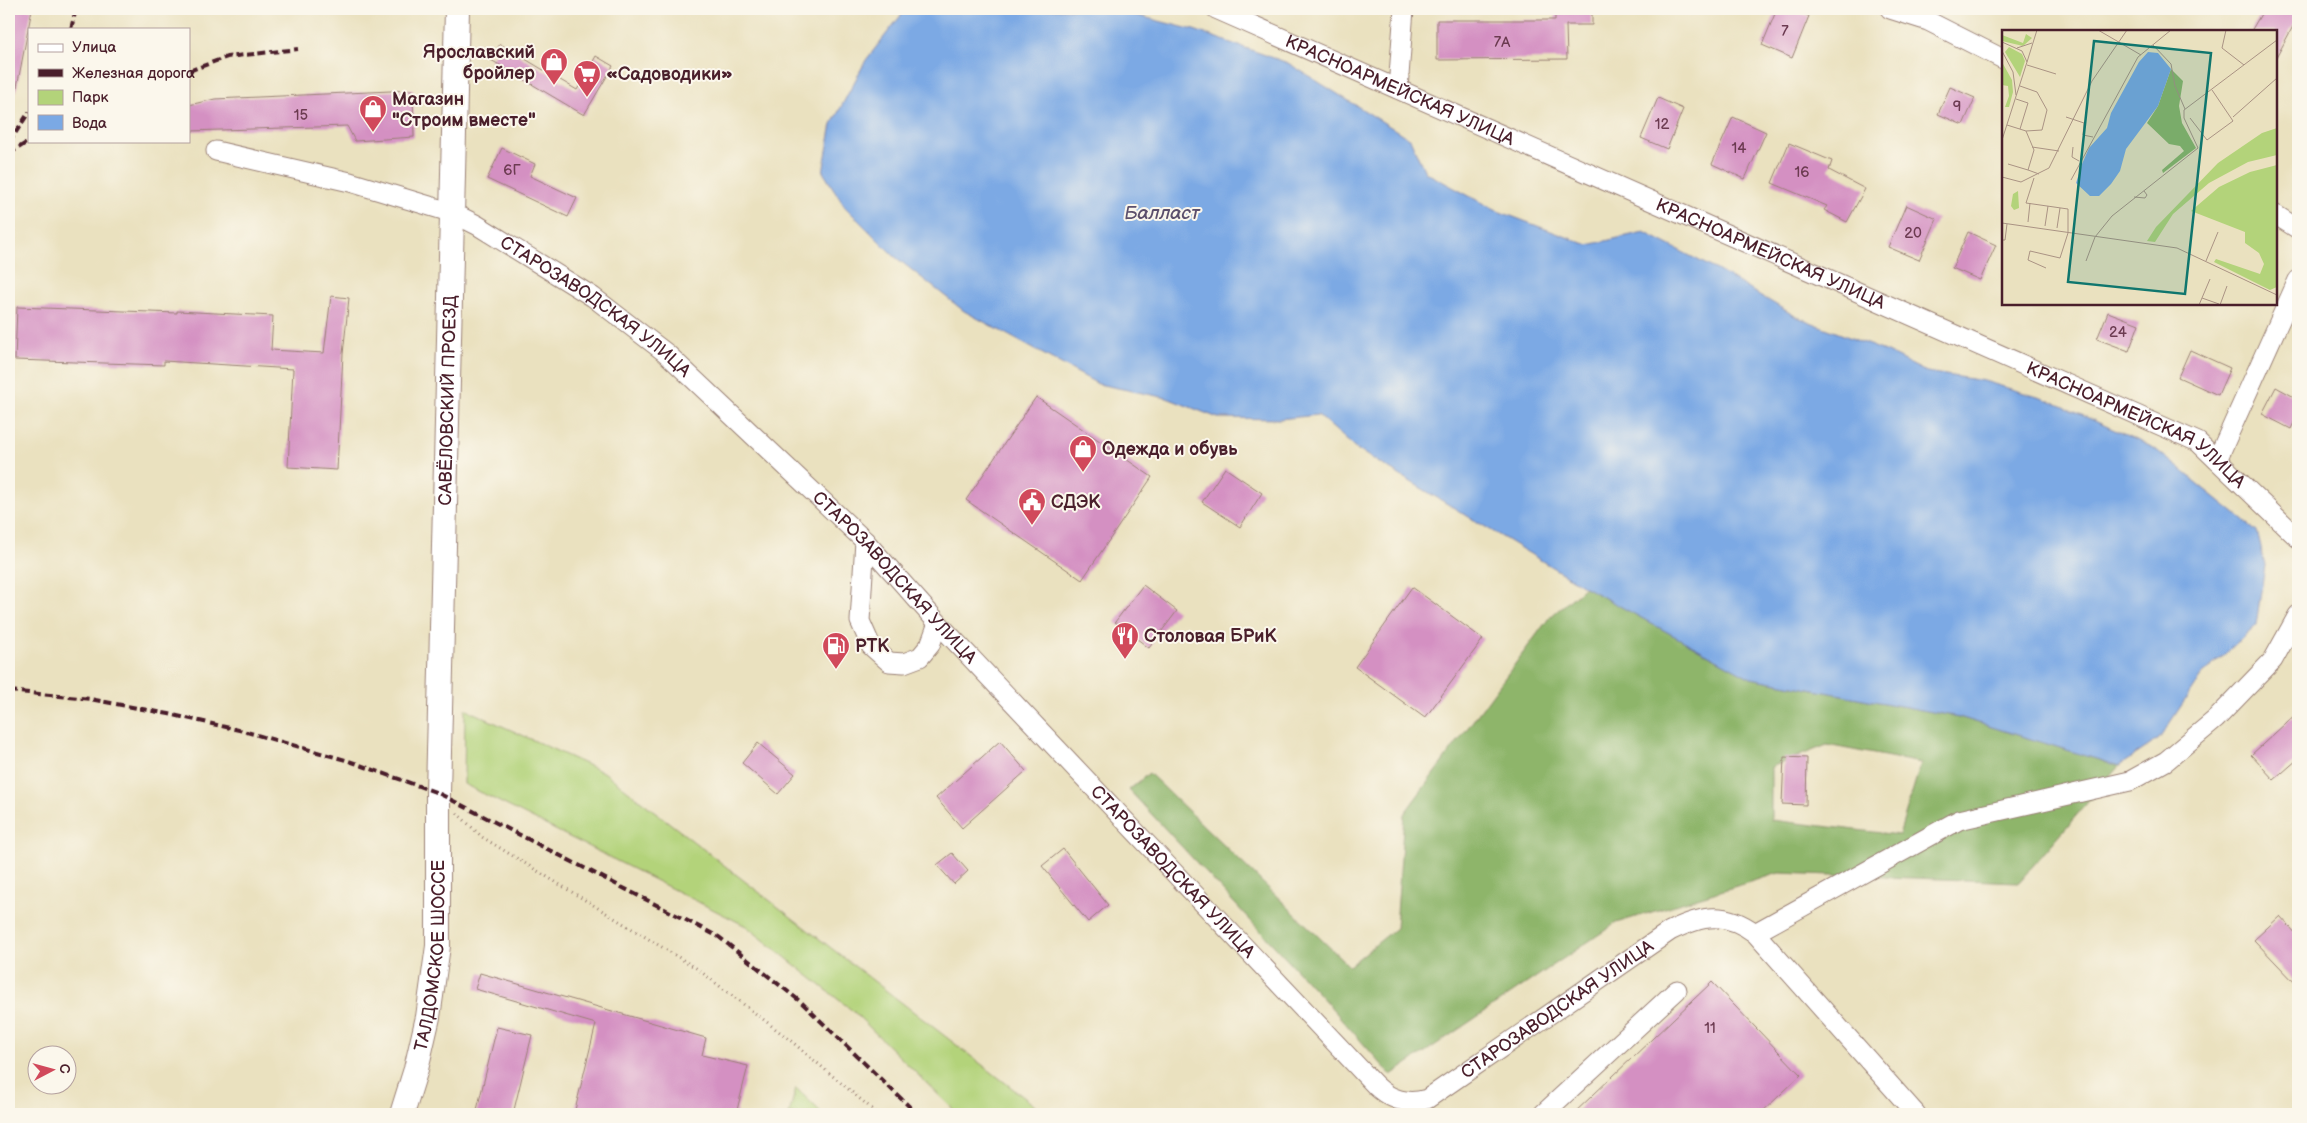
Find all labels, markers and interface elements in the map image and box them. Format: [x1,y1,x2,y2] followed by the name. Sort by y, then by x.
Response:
[1781,22,1789,41] house number: 7
[28,28,190,142] legend
[2002,30,2277,305] inset map
[1282,31,1518,150] street label: КРАСНОАРМЕЙСКАЯ УЛИЦА
[1494,33,1511,52] house number: 7А
[72,38,117,57] text: Улица
[423,42,535,84] place label: Ярославский бройлер
[539,47,569,86] shop icon: Ярославский бройлер
[572,59,602,98] supermarket icon: «Садоводики»
[72,64,195,83] text: Железная дорога
[606,64,733,85] place label: «Садоводики»
[72,88,109,107] text: Парк
[392,89,536,131] place label: Магазин "Строим вместе"
[358,94,388,133] shop icon: Магазин "Строим вместе"
[1953,97,1961,116] house number: 9
[294,106,308,125] house number: 15
[72,114,107,133] text: Вода
[1655,115,1669,134] house number: 12
[1732,139,1746,158] house number: 14
[503,161,521,180] house number: 6Г
[1795,163,1809,182] house number: 16
[1652,194,1888,314] street label: КРАСНОАРМЕЙСКАЯ УЛИЦА
[1124,202,1201,225] water label: Балласт
[1904,224,1922,243] house number: 20
[496,232,695,382] street label: СТАРОЗАВОДСКАЯ УЛИЦА
[435,295,461,506] street label: САВЁЛОВСКИЙ ПРОЕЗД
[2109,323,2127,342] house number: 24
[2023,358,2250,493] street label: КРАСНОАРМЕЙСКАЯ УЛИЦА
[1068,434,1098,473] shop icon: Одежда и обувь
[1102,439,1238,460] place label: Одежда и обувь
[808,487,981,668] street label: СТАРОЗАВОДСКАЯ УЛИЦА
[1017,487,1047,526] public building icon: СДЭК
[1051,492,1101,513] place label: СДЭК
[1110,621,1140,660] restaurant icon: Столовая БРиК
[1144,626,1277,647] place label: Столовая БРиК
[821,631,851,670] fuel station icon: РТК
[855,636,890,657] place label: РТК
[1086,781,1259,962] street label: СТАРОЗАВОДСКАЯ УЛИЦА
[410,860,449,1053] street label: ТАЛДОМСКОЕ ШОССЕ
[1457,936,1658,1083] street label: СТАРОЗАВОДСКАЯ УЛИЦА
[1704,1019,1716,1038] house number: 11
[28,1046,78,1096] north arrow
[55,1063,73,1075] text: С

